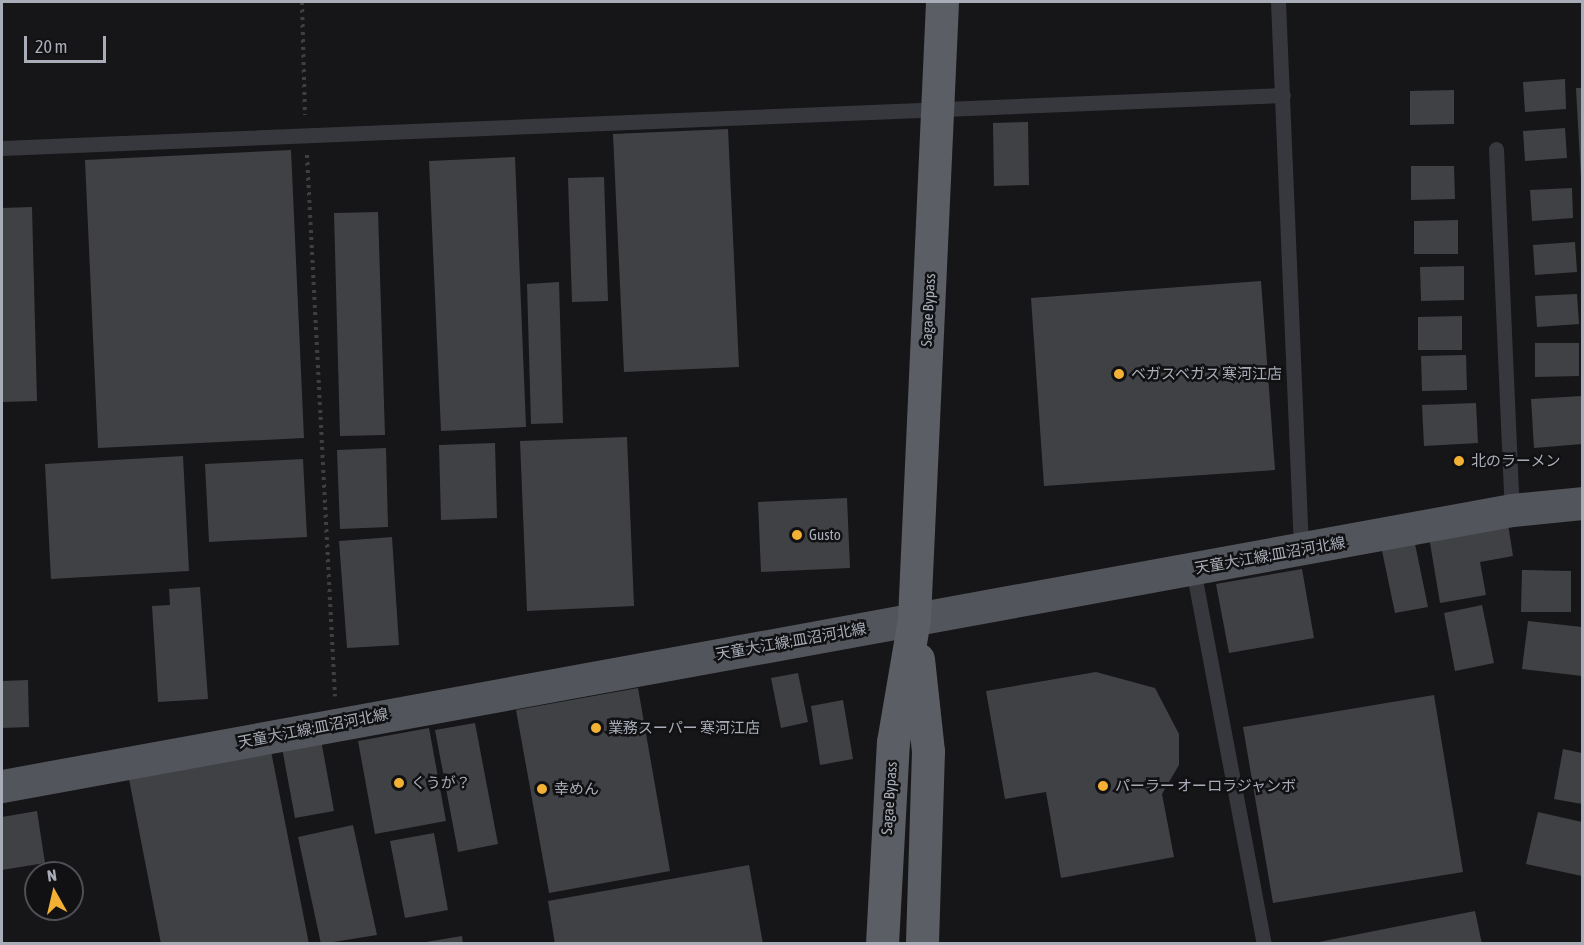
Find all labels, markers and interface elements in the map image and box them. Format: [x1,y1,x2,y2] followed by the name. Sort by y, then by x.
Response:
[27,24,110,62] scale bar
[35,36,67,57] text: 20 m
[917,273,939,347] street label: Sagae Bypass
[1131,365,1283,383] place label: ベガスベガス 寒河江店
[1112,367,1126,381] marker: ベガスベガス 寒河江店
[1471,452,1561,470] place label: 北のラーメン
[1452,454,1466,468] marker: 北のラーメン
[809,526,841,544] place label: Gusto
[790,528,804,542] marker: Gusto
[1193,533,1347,577] street label: 天童大江線;皿沼河北線
[714,619,868,663] street label: 天童大江線;皿沼河北線
[236,705,390,751] street label: 天童大江線;皿沼河北線
[608,719,760,737] place label: 業務スーパー 寒河江店
[589,721,603,735] marker: 業務スーパー 寒河江店
[877,761,901,835] street label: Sagae Bypass
[411,774,471,792] place label: くうが？
[392,776,406,790] marker: くうが？
[1115,777,1297,795] place label: パーラー オーロラジャンボ
[1096,779,1110,793] marker: パーラー オーロラジャンボ
[554,780,599,798] place label: 幸めん
[535,782,549,796] marker: 幸めん
[24,861,84,921] north arrow
[46,866,58,885] text: N

